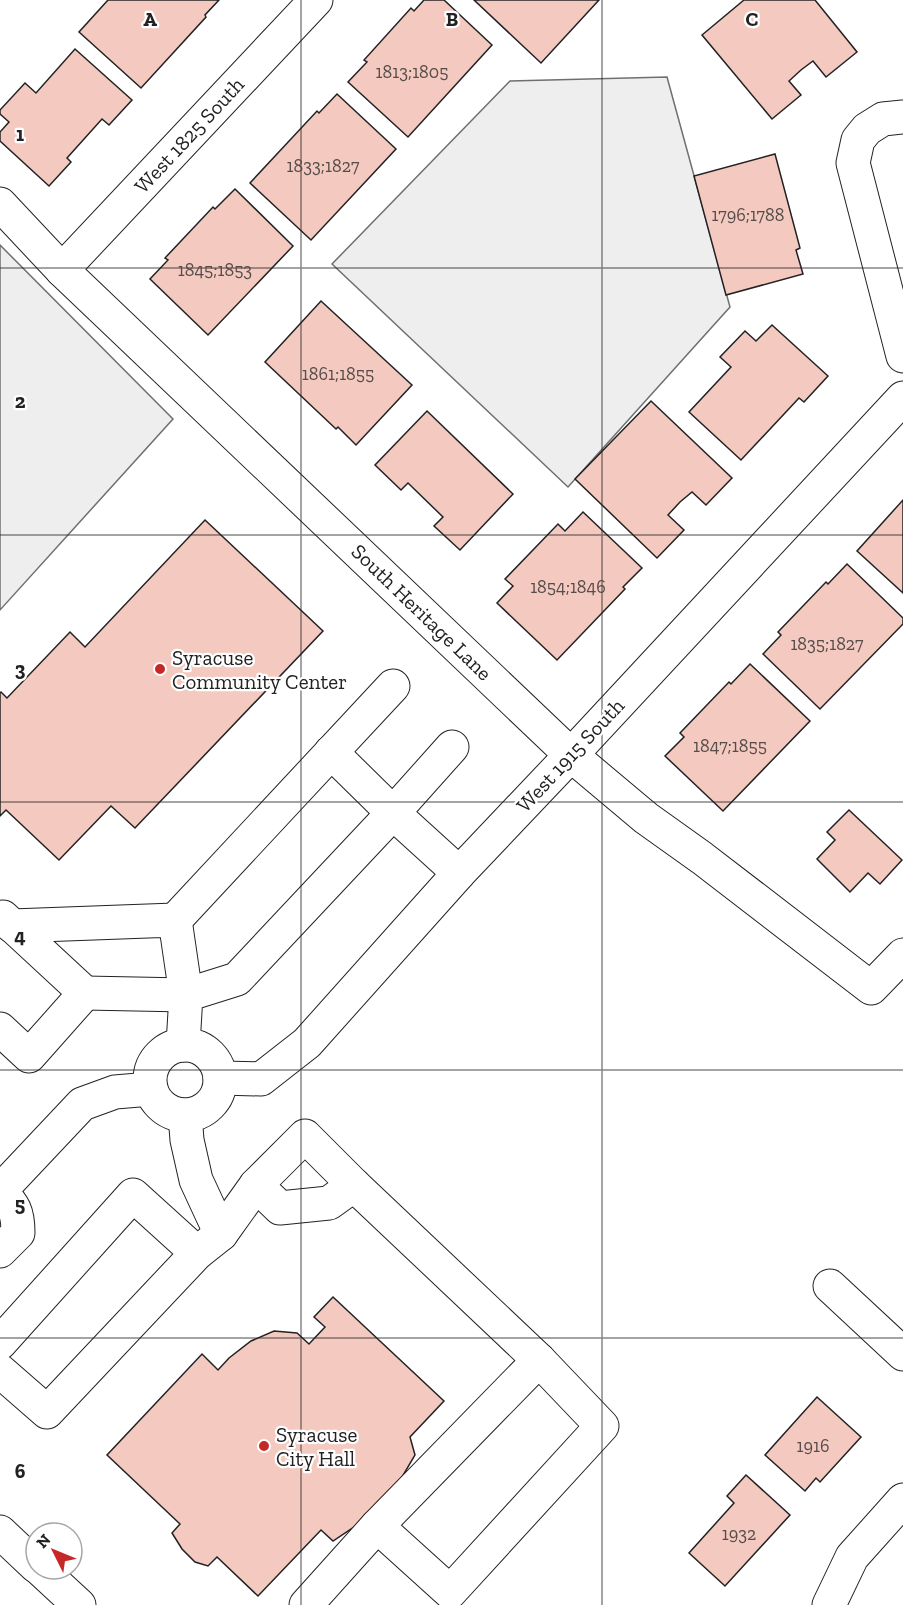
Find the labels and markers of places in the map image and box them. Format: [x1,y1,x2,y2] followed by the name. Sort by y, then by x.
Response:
[172,645,347,694] place label: Syracuse Community Center
[153,662,167,676] marker: Syracuse Community Center
[276,1422,357,1471] place label: Syracuse City Hall
[257,1439,271,1453] marker: Syracuse City Hall

